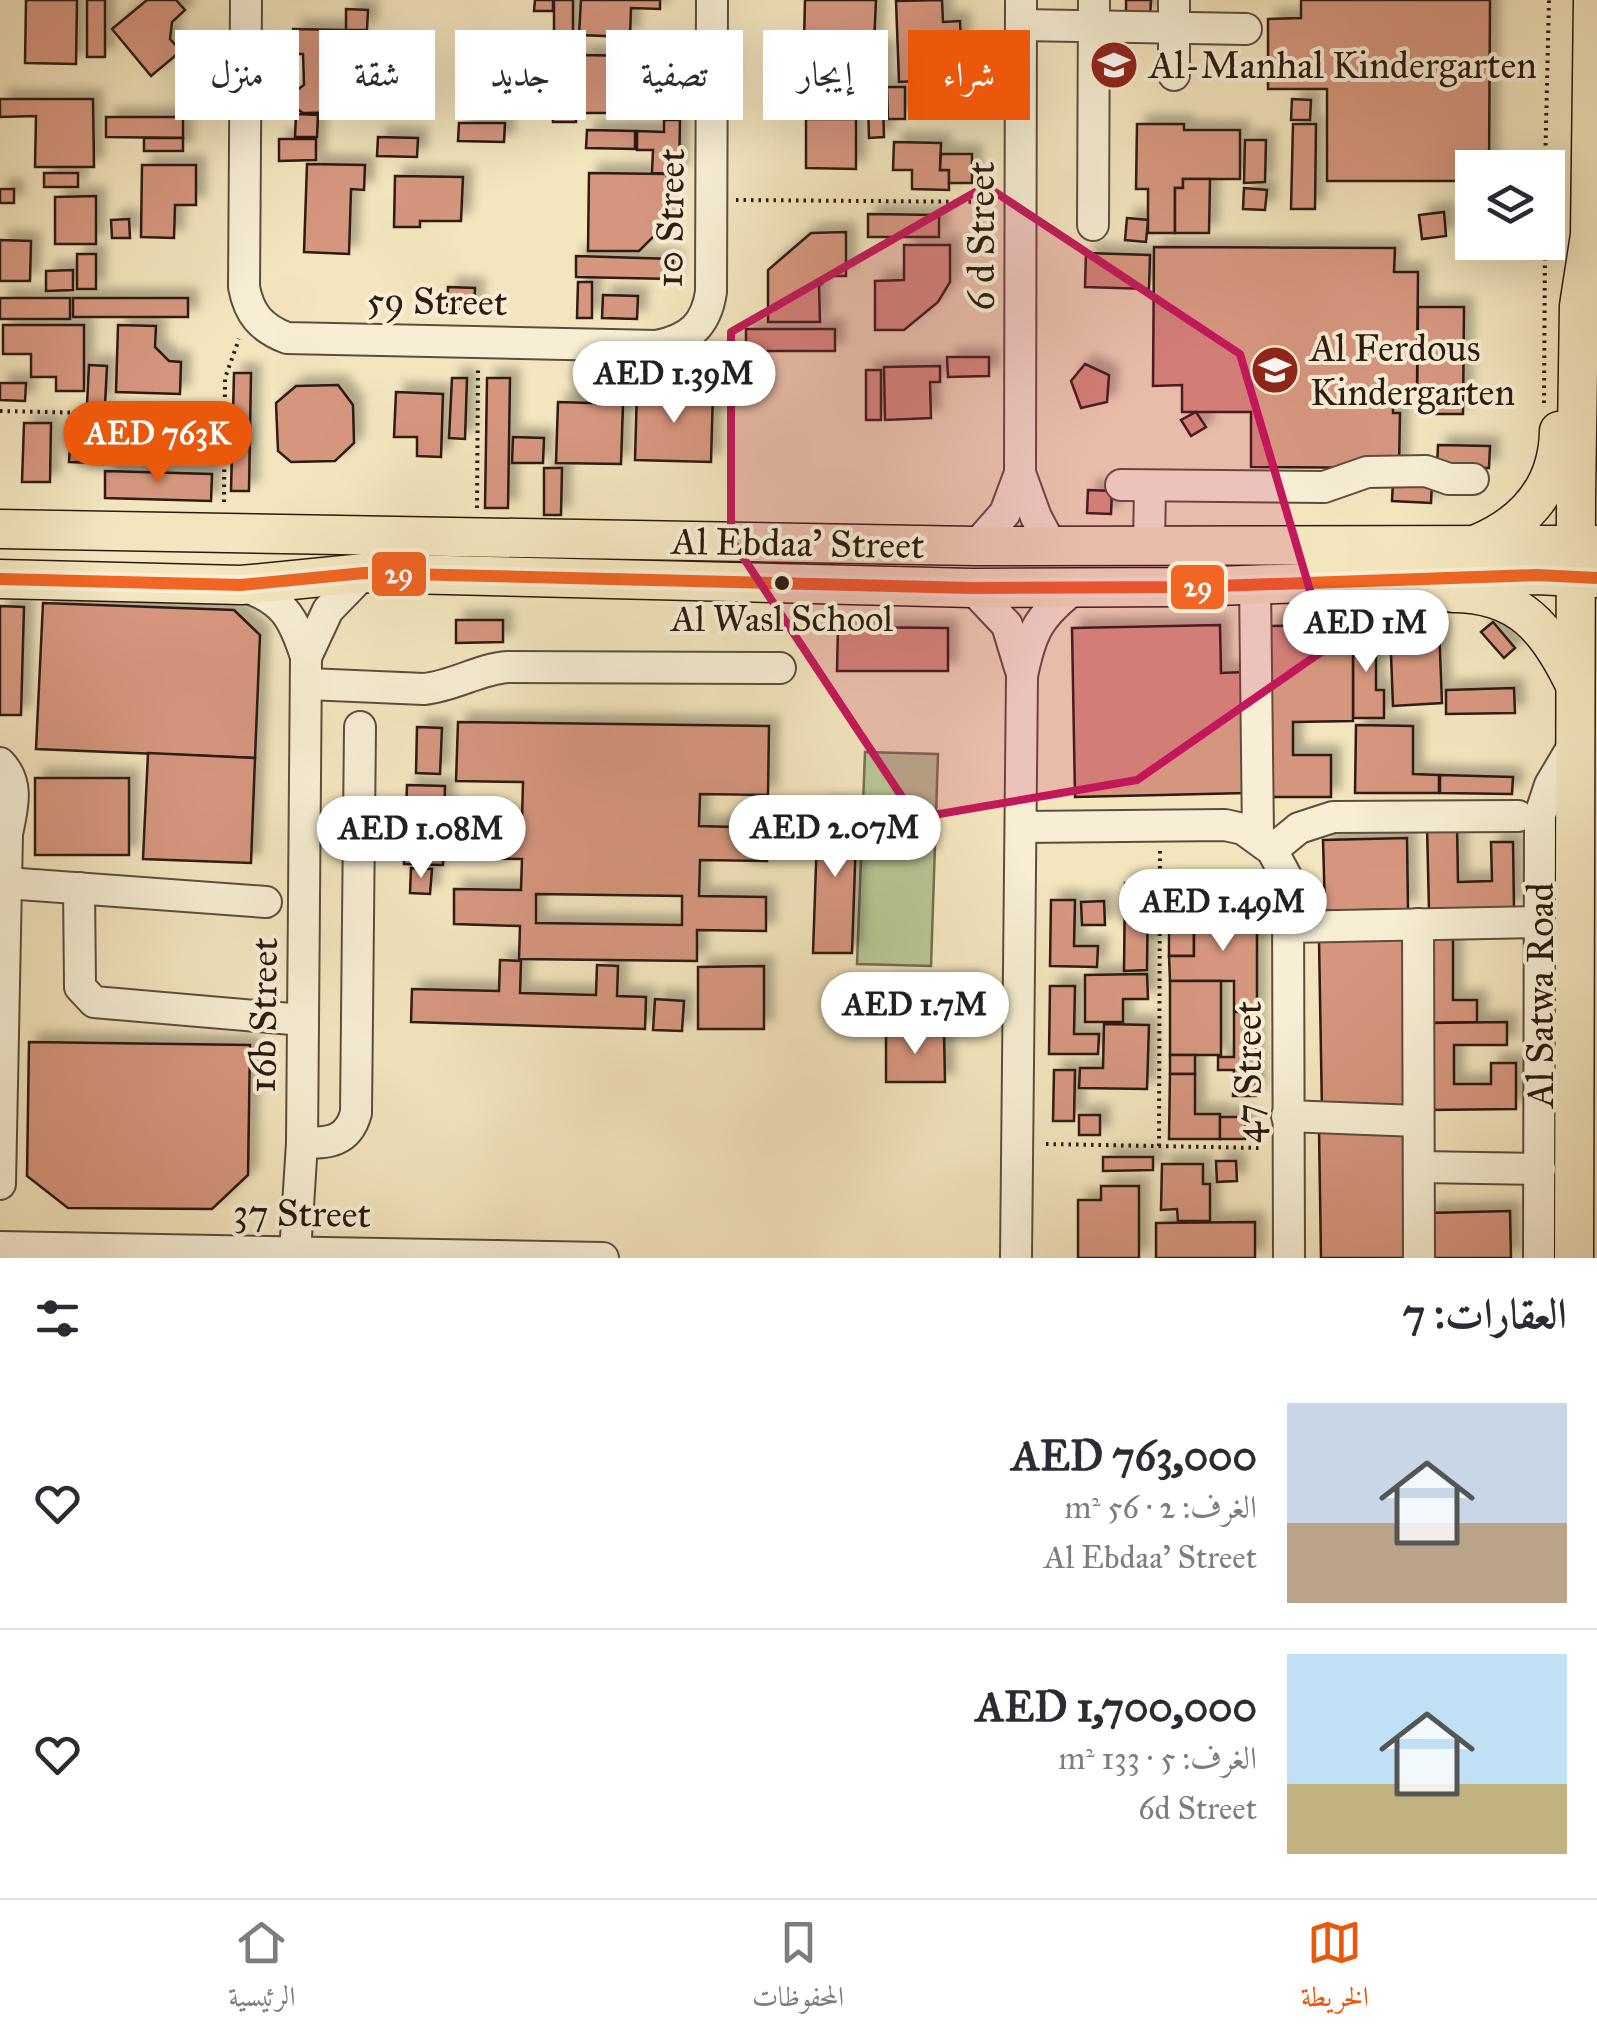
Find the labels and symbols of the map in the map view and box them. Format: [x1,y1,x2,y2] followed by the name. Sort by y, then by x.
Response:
[1088,39,1140,91] school or university icon: Al-Manhal Kindergarten
[1147,42,1537,88] place label: Al-Manhal Kindergarten
[646,148,694,288] street label: 10 Street
[958,161,1004,311] street label: 6 d Street
[366,277,508,325] street label: 59 Street
[1308,325,1515,415] place label: Al Ferdous Kindergarten
[560,341,788,426] pin: AED 1.39M
[1249,344,1301,396] school or university icon: Al Ferdous Kindergarten
[55,401,261,486] pin: AED 763K
[669,518,925,568] street label: Al Ebdaa' Street
[370,550,428,598] line badge: 29
[385,556,413,591] text: 29
[1169,563,1226,611] line badge: 29
[1184,569,1212,604] text: 29
[772,573,792,593] marker: Al Wasl School
[1285,590,1447,675] pin: AED 1M
[669,597,893,641] place label: Al Wasl School
[721,795,949,880] pin: AED 2.07M
[307,796,535,881] pin: AED 1.08M
[1109,869,1337,954] pin: AED 1.49M
[1517,882,1563,1110] street label: Al Satwa Road
[239,937,287,1093] street label: 16b Street
[812,972,1018,1057] pin: AED 1.7M
[1225,1001,1271,1143] street label: 47 Street
[233,1189,371,1237] street label: 37 Street

